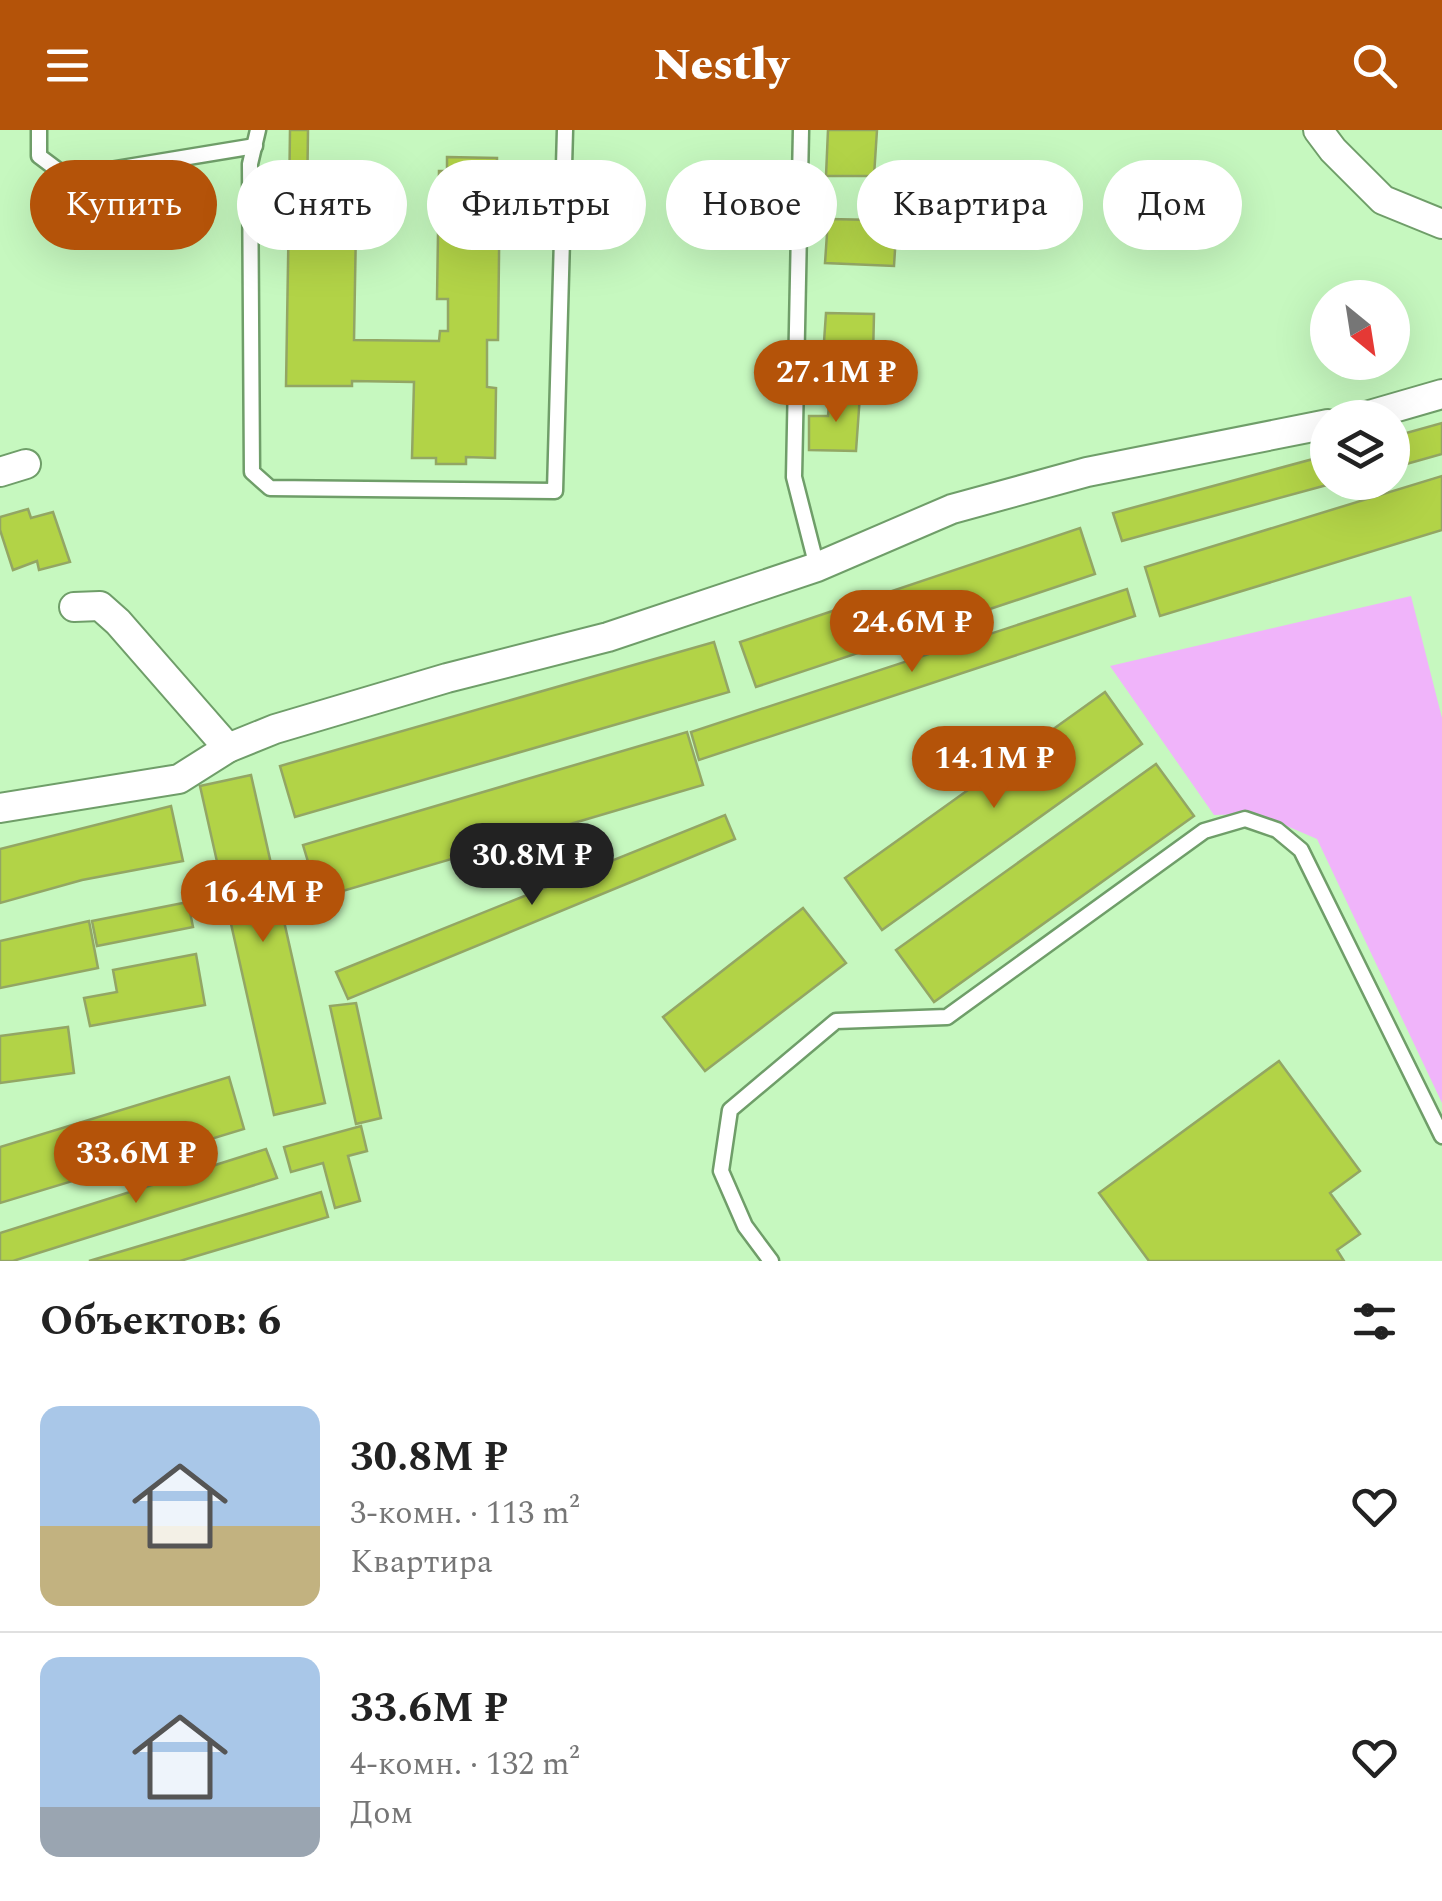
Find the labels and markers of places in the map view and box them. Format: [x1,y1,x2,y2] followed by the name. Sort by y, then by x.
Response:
[744,340,928,425] pin: 27.1M ₽
[820,590,1004,675] pin: 24.6M ₽
[902,726,1086,811] pin: 14.1M ₽
[440,823,624,908] pin: 30.8M ₽
[171,860,355,945] pin: 16.4M ₽
[44,1121,228,1206] pin: 33.6M ₽

